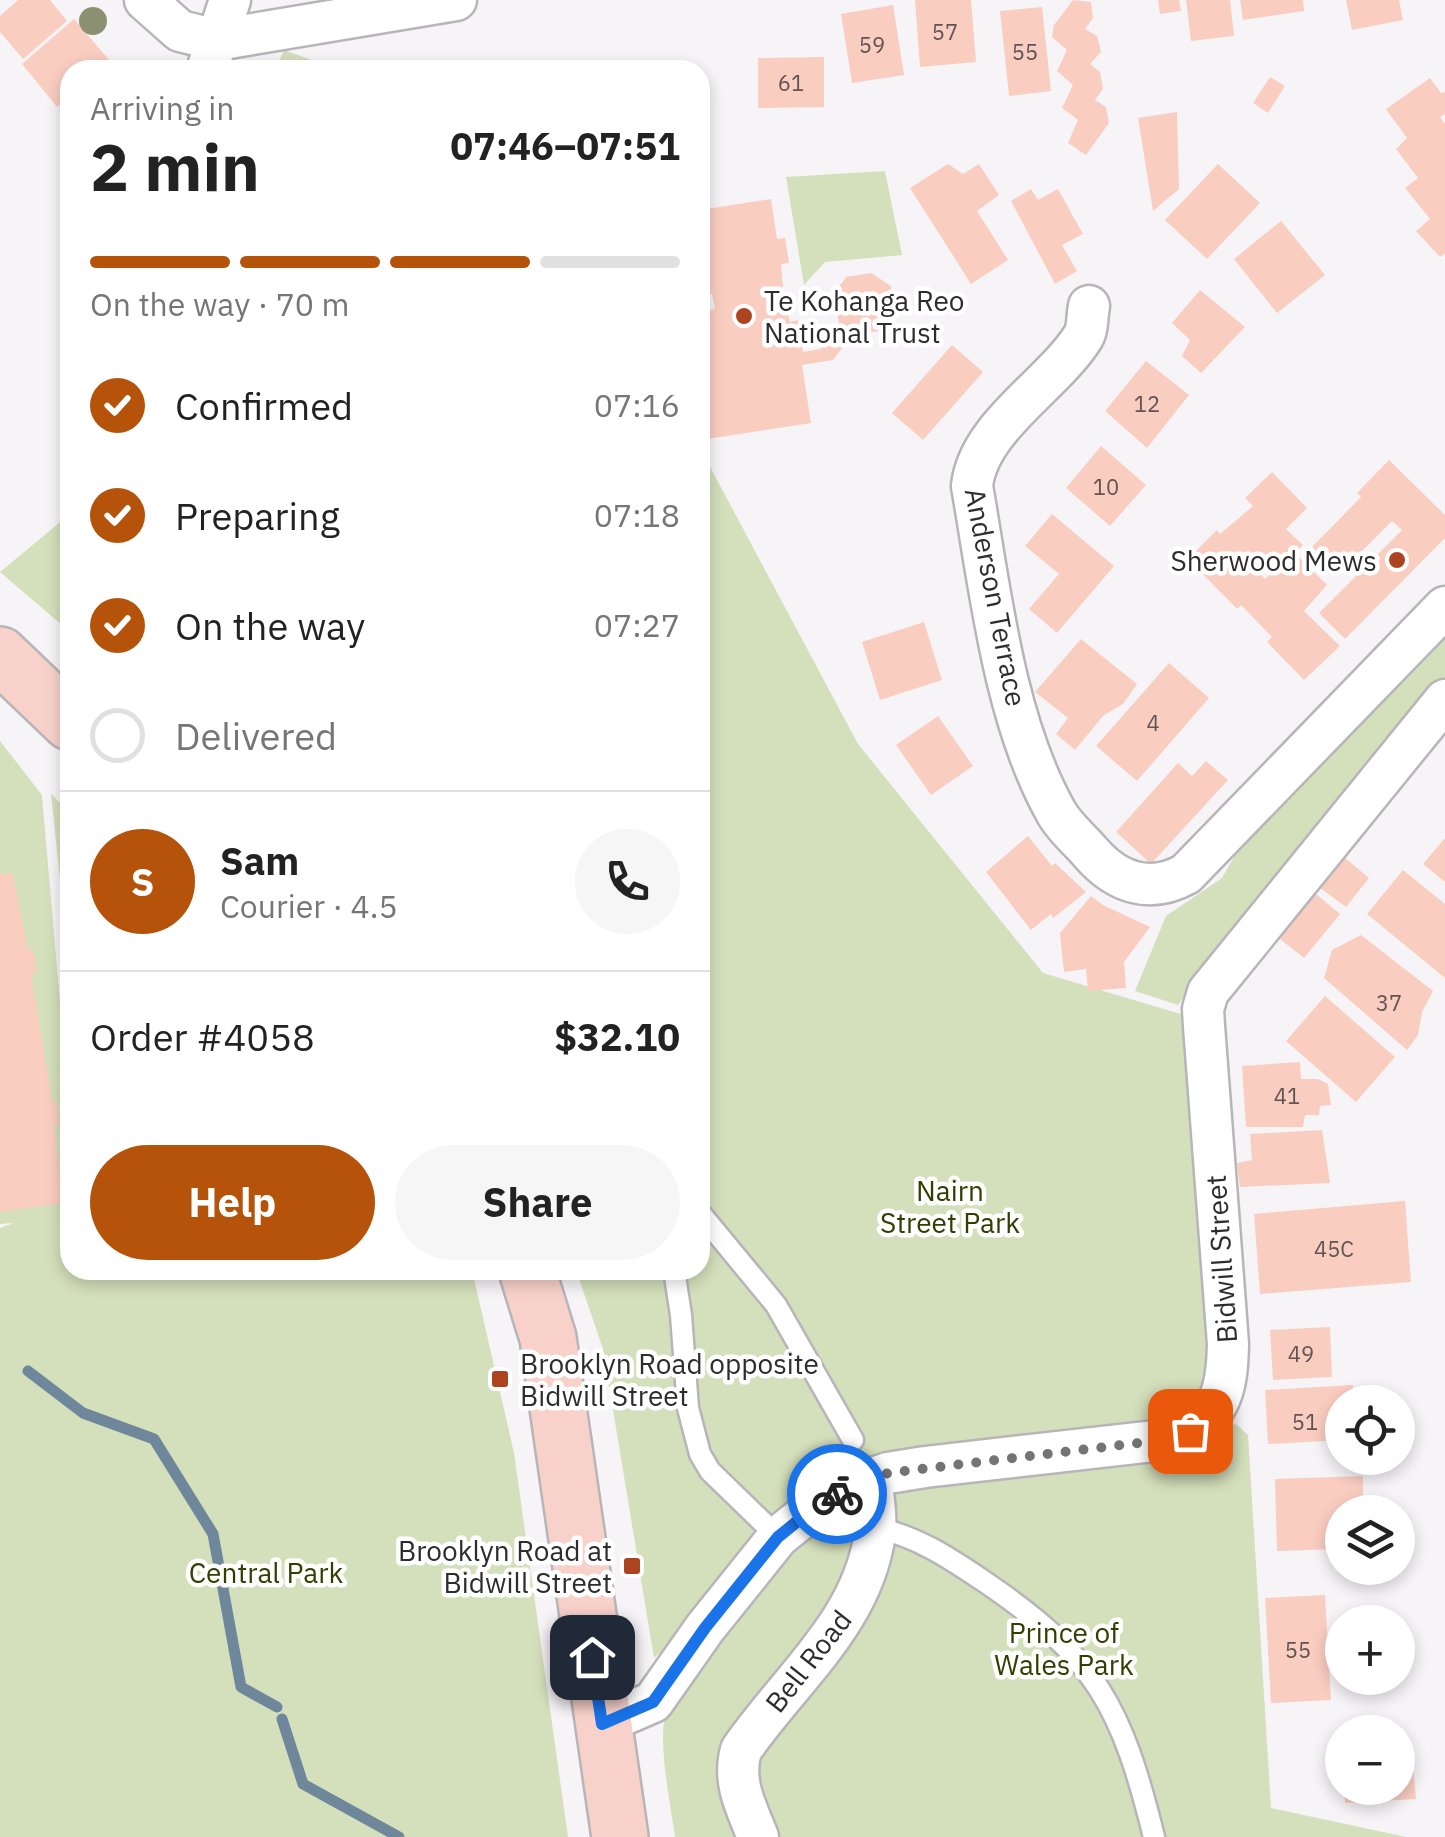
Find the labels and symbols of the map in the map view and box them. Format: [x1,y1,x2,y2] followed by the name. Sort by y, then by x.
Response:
[932,17,958,46] house number: 57
[859,30,885,59] house number: 59
[1012,37,1038,66] house number: 55
[778,68,804,97] house number: 61
[764,282,964,351] place label: Te Kohanga Reo National Trust
[733,305,755,327] marker: Te Kohanga Reo National Trust
[1134,389,1160,418] house number: 12
[1093,472,1119,501] house number: 10
[957,485,1035,709] street label: Anderson Terrace
[1170,542,1377,579] place label: Sherwood Mews
[1386,549,1408,571] marker: Sherwood Mews
[1146,708,1160,737] house number: 4
[1376,988,1402,1017] house number: 37
[1274,1081,1300,1110] house number: 41
[880,1172,1020,1241] park label: Nairn Street Park
[1197,1174,1245,1344] street label: Bidwill Street
[1314,1234,1354,1263] house number: 45C
[1288,1339,1314,1368] house number: 49
[520,1345,819,1414] place label: Brooklyn Road opposite Bidwill Street
[489,1368,511,1390] marker: Brooklyn Road opposite Bidwill Street
[1148,1389,1233,1474] pin
[1292,1407,1318,1436] house number: 51
[787,1444,887,1544] courier
[398,1532,612,1601] place label: Brooklyn Road at Bidwill Street
[189,1554,343,1591] park label: Central Park
[621,1555,643,1577] marker: Brooklyn Road at Bidwill Street
[757,1602,859,1720] street label: Bell Road
[994,1614,1134,1683] park label: Prince of Wales Park
[550,1615,635,1700] pin
[1285,1635,1311,1664] house number: 55

